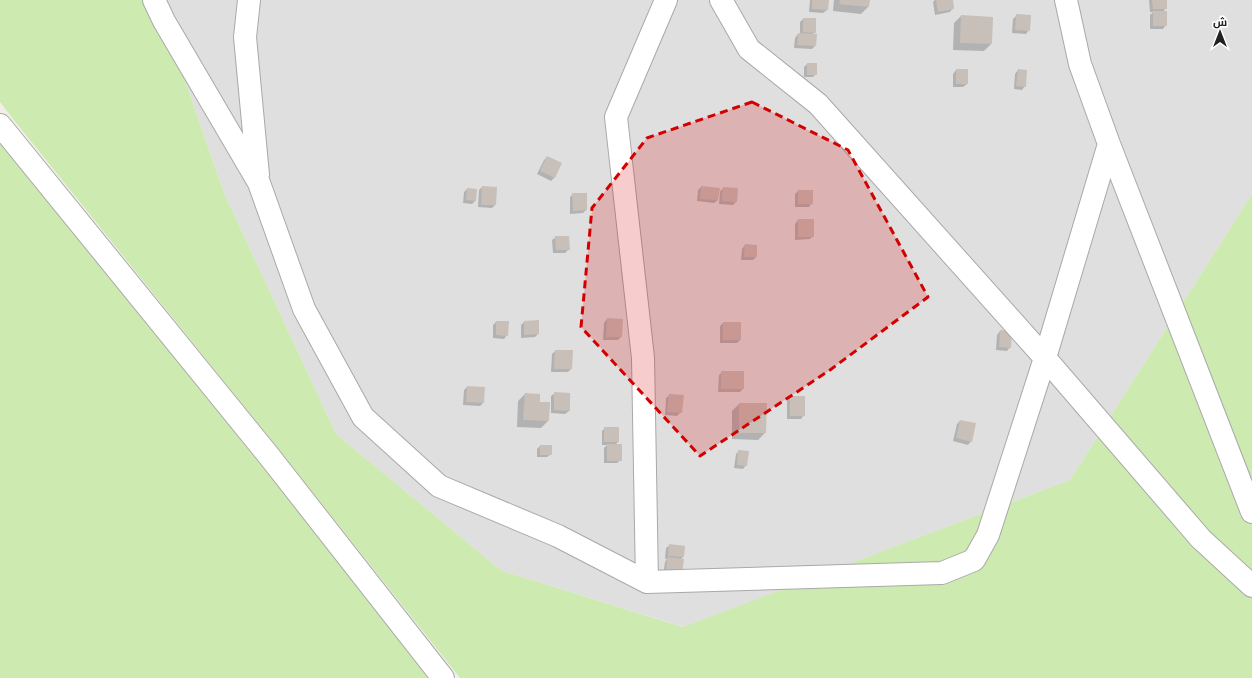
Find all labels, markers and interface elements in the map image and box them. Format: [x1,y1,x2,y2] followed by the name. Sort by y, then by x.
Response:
[1200,12,1240,52] north arrow
[1213,15,1227,29] text: ش

